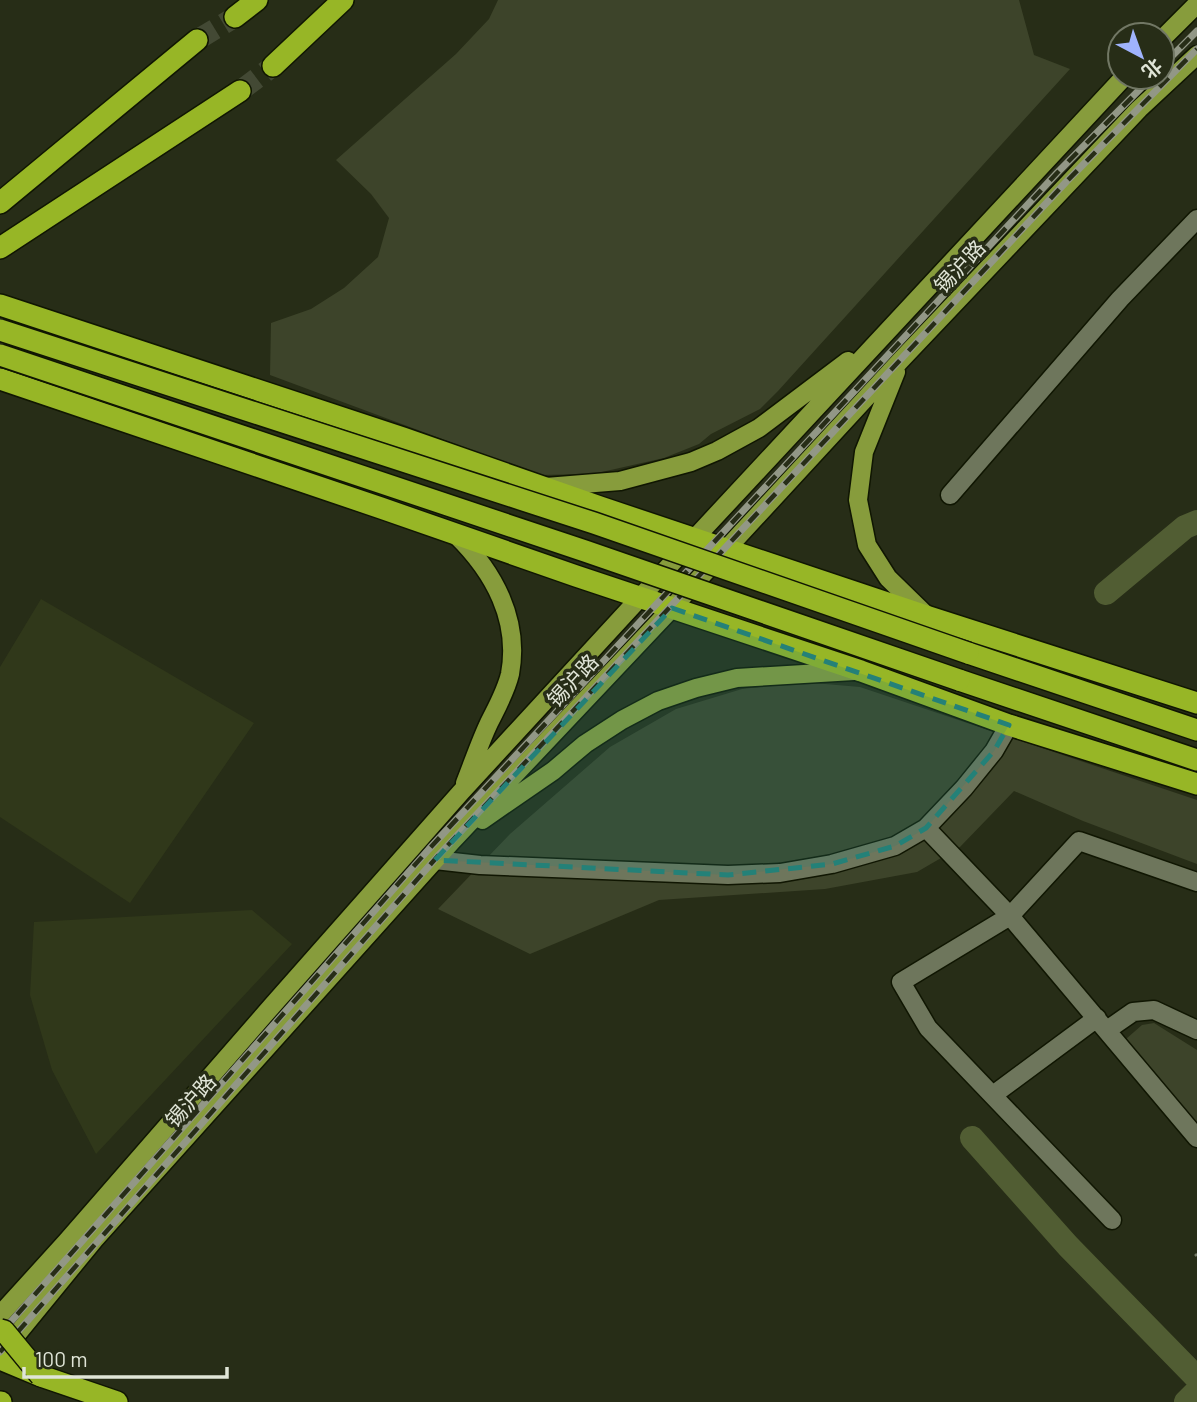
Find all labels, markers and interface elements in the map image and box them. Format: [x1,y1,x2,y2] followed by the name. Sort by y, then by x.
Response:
[1106,21,1176,91] north arrow
[1138,54,1167,84] text: 北
[928,234,990,298] street label: 锡沪路
[541,648,603,712] street label: 锡沪路
[160,1068,220,1132] street label: 锡沪路
[24,1336,228,1380] scale bar
[35,1346,88,1371] text: 100 m

